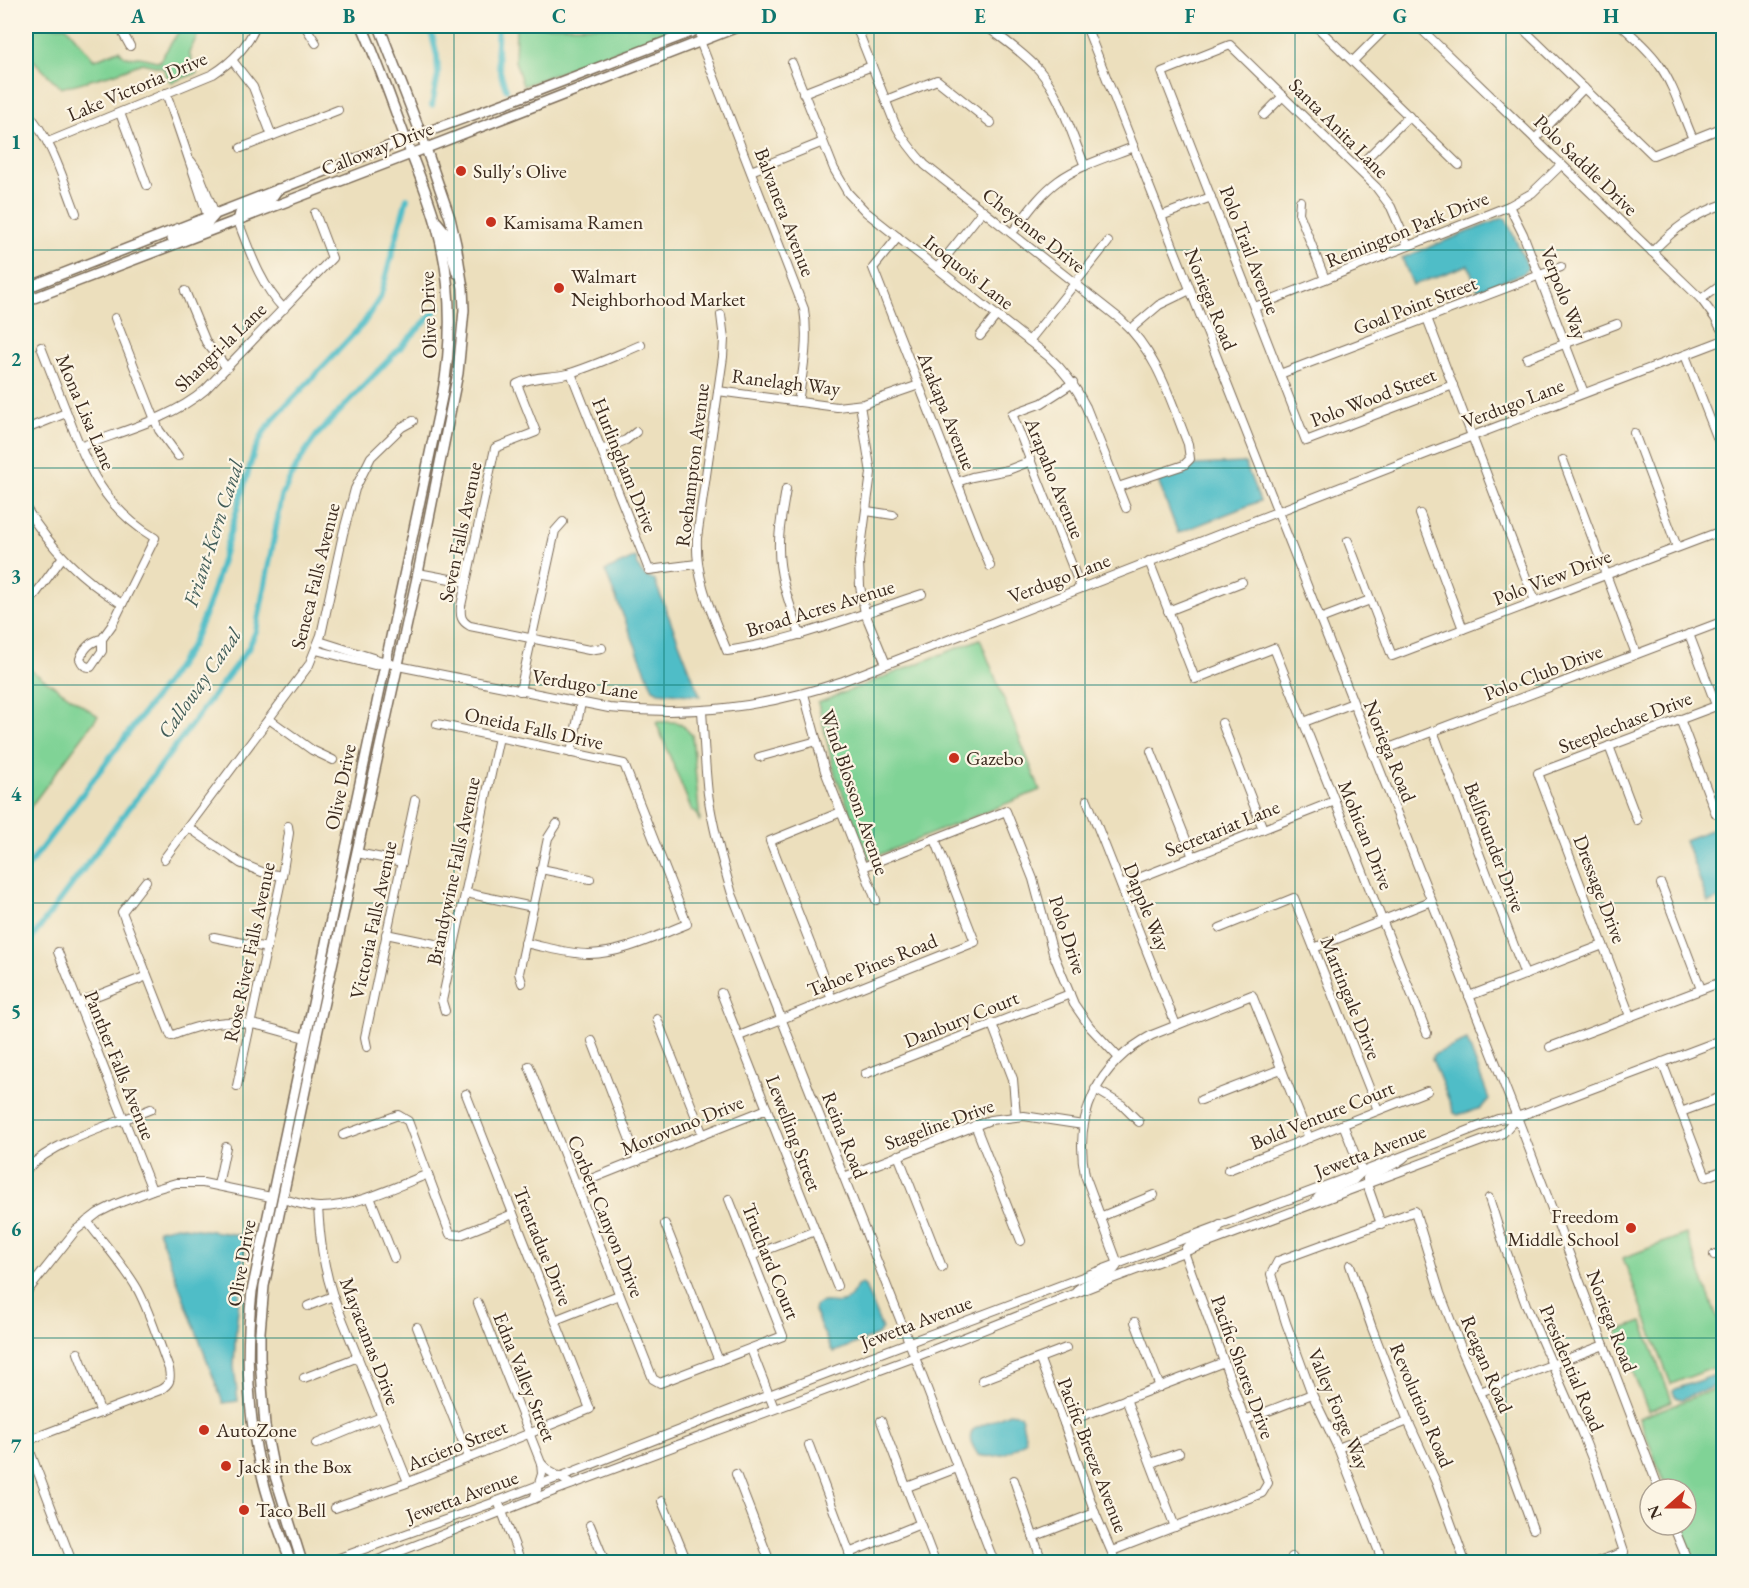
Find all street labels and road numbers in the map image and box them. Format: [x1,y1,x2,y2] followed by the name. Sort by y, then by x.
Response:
[63,45,211,127] street label: Lake Victoria Drive
[1283,72,1395,184] street label: Santa Anita Lane
[1528,109,1644,221] street label: Polo Saddle Drive
[317,115,437,181] street label: Calloway Drive
[749,144,821,280] street label: Balvanera Avenue
[977,182,1091,279] street label: Cheyenne Drive
[1214,182,1286,318] street label: Polo Trail Avenue
[1322,184,1492,274] street label: Remington Park Drive
[919,229,1020,316] street label: Iroquois Lane
[1534,243,1594,343] street label: Verpolo Way
[1179,244,1244,355] street label: Noriega Road
[1349,269,1481,341] street label: Goal Point Street
[413,271,443,359] street label: Olive Drive
[168,296,272,398] street label: Shangri-la Lane
[911,347,983,474] street label: Atakapa Avenue
[50,350,122,474] street label: Mona Lisa Lane
[1306,361,1440,433] street label: Polo Wood Street
[730,362,842,402] street label: Ranelagh Way
[1458,372,1568,434] street label: Verdugo Lane
[669,382,715,548] street label: Roehampton Avenue
[586,394,664,536] street label: Hurlingham Drive
[1019,413,1091,542] street label: Arapaho Avenue
[432,459,488,605] street label: Seven Falls Avenue
[284,500,346,652] street label: Seneca Falls Avenue
[1489,542,1615,611] street label: Polo View Drive
[1004,547,1114,609] street label: Verdugo Lane
[743,573,898,643] street label: Broad Acres Avenue
[1480,637,1606,707] street label: Polo Club Drive
[530,663,640,705] street label: Verdugo Lane
[1555,685,1696,759] street label: Steeplechase Drive
[1358,696,1423,807] street label: Noriega Road
[462,701,606,755] street label: Oneida Falls Drive
[814,706,896,879] street label: Wind Blossom Avenue
[318,741,362,833] street label: Olive Drive
[420,774,486,968] street label: Brandywine Falls Avenue
[1332,777,1400,894] street label: Mohican Drive
[1458,778,1532,916] street label: Bellfounder Drive
[1161,793,1283,863] street label: Secretariat Lane
[1567,831,1633,947] street label: Dressage Drive
[344,838,402,1001] street label: Victoria Falls Avenue
[217,859,281,1044] street label: Rose River Falls Avenue
[1118,859,1177,955] street label: Dapple Way
[1043,892,1093,978] street label: Polo Drive
[803,927,942,1003] street label: Tahoe Pines Road
[1315,933,1387,1063] street label: Martingale Drive
[900,984,1023,1054] street label: Danbury Court
[78,987,162,1144] street label: Panther Falls Avenue
[760,1071,828,1195] street label: Lewelling Street
[1246,1074,1398,1156] street label: Bold Venture Court
[617,1088,747,1161] street label: Morovuno Drive
[816,1088,874,1183] street label: Reina Road
[881,1092,998,1156] street label: Stageline Drive
[1309,1118,1430,1185] street label: Jewetta Avenue
[562,1131,650,1301] street label: Corbett Canyon Drive
[507,1183,579,1309] street label: Trentadue Drive
[736,1199,806,1324] street label: Truchard Court
[221,1217,261,1308] street label: Olive Drive
[1581,1266,1644,1377] street label: Noriega Road
[334,1274,406,1409] street label: Mayacamas Drive
[855,1289,976,1356] street label: Jewetta Avenue
[1205,1292,1281,1442] street label: Pacific Shores Drive
[1534,1301,1611,1436] street label: Presidential Road
[487,1309,563,1446] street label: Edna Valley Street
[1455,1311,1519,1417] street label: Reagan Road
[1384,1339,1460,1472] street label: Revolution Road
[1302,1344,1376,1474] street label: Valley Forge Way
[1051,1374,1135,1536] street label: Pacific Breeze Avenue
[402,1413,512,1477] street label: Arciero Street
[400,1464,522,1529] street label: Jewetta Avenue

